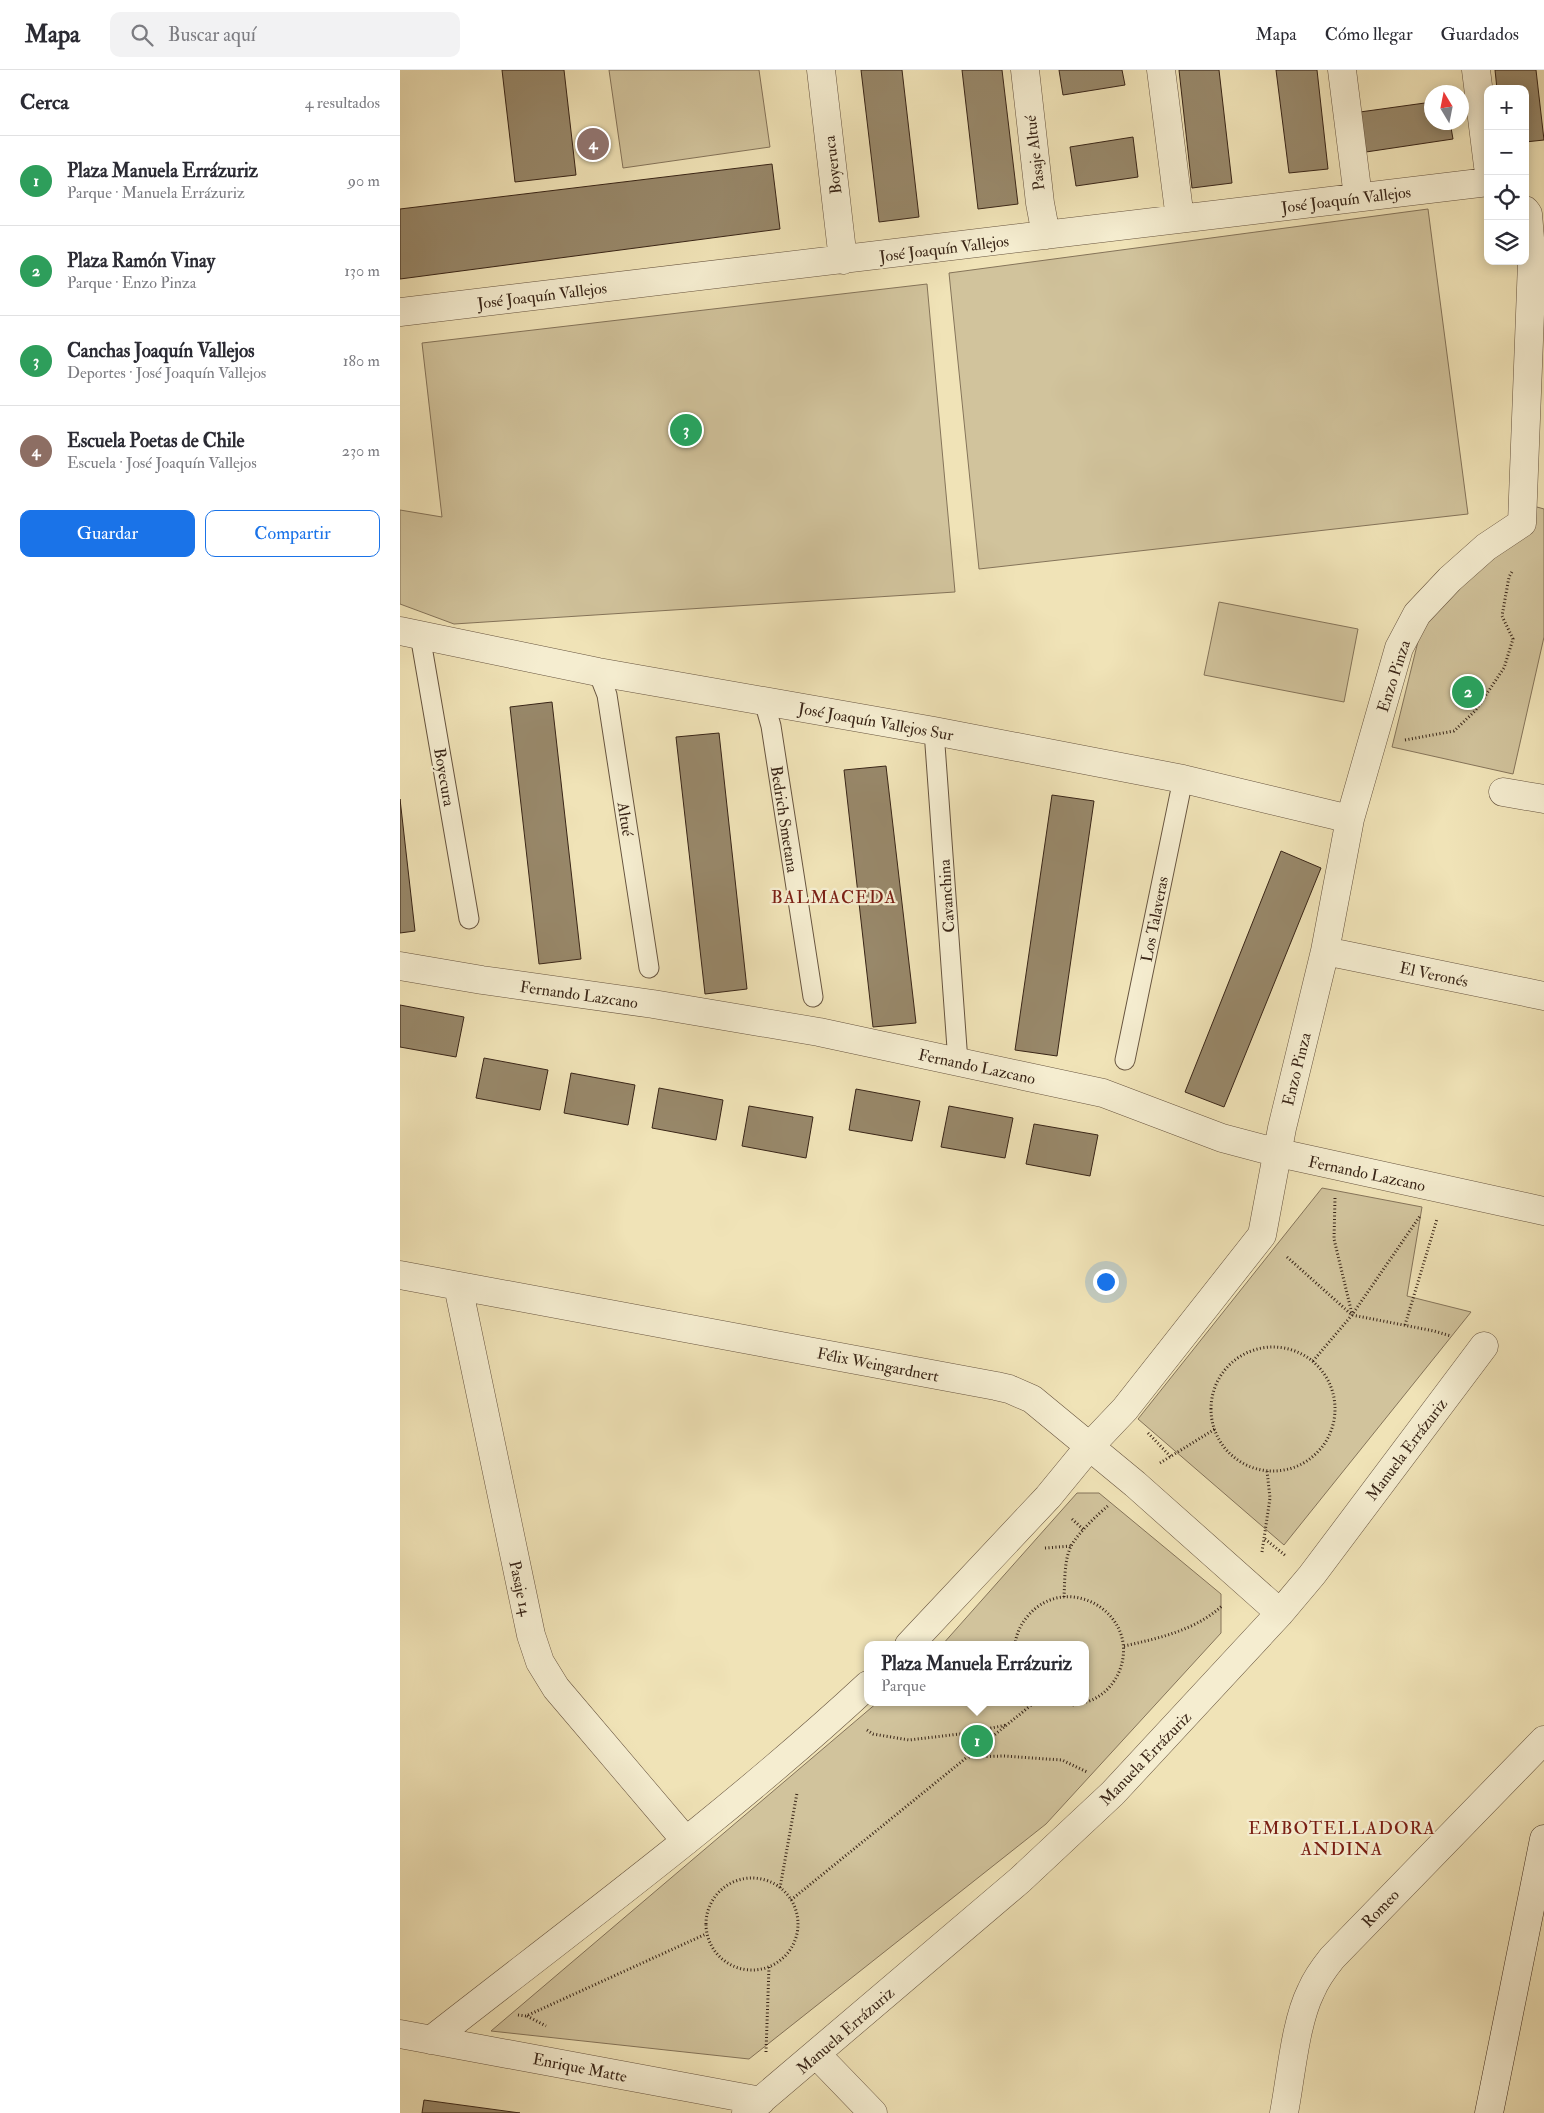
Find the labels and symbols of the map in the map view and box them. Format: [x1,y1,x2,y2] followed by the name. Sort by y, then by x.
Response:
[1424,85,1469,130] north arrow
[1020,114,1050,192] street label: Pasaje Altué
[577,125,609,163] pin: 4
[819,134,847,195] street label: Boyeruca
[1279,182,1412,219] street label: José Joaquín Vallejos
[877,231,1010,268] street label: José Joaquín Vallejos
[475,278,608,315] street label: José Joaquín Vallejos
[670,411,702,449] pin: 3
[1373,637,1415,715] street label: Enzo Pinza
[1452,673,1484,711] pin: 2
[796,698,955,746] street label: José Joaquín Vallejos Sur
[429,746,459,808] street label: Boyecura
[766,764,802,874] street label: Bedrich Smetana
[612,800,638,838] street label: Altué
[934,858,960,933] street label: Cavanchina
[1137,875,1173,964] street label: Los Talaveras
[771,886,897,909] district label: BALMACEDA
[1398,958,1470,992] street label: El Veronés
[518,977,640,1013] street label: Fernando Lazcano
[1278,1030,1316,1108] street label: Enzo Pinza
[916,1045,1037,1089] street label: Fernando Lazcano
[1306,1152,1427,1196] street label: Fernando Lazcano
[1093,1269,1119,1295] your location
[815,1343,940,1387] street label: Félix Weingardnert
[1362,1394,1452,1505] street label: Manuela Errázuriz
[504,1559,536,1619] street label: Pasaje 14
[1096,1707,1196,1810] street label: Manuela Errázuriz
[961,1722,993,1760] pin: 1
[1248,1817,1436,1861] district label: EMBOTELLADORA ANDINA
[1358,1885,1404,1932] street label: Romeo
[793,1983,899,2079] street label: Manuela Errázuriz
[531,2049,629,2087] street label: Enrique Matte

